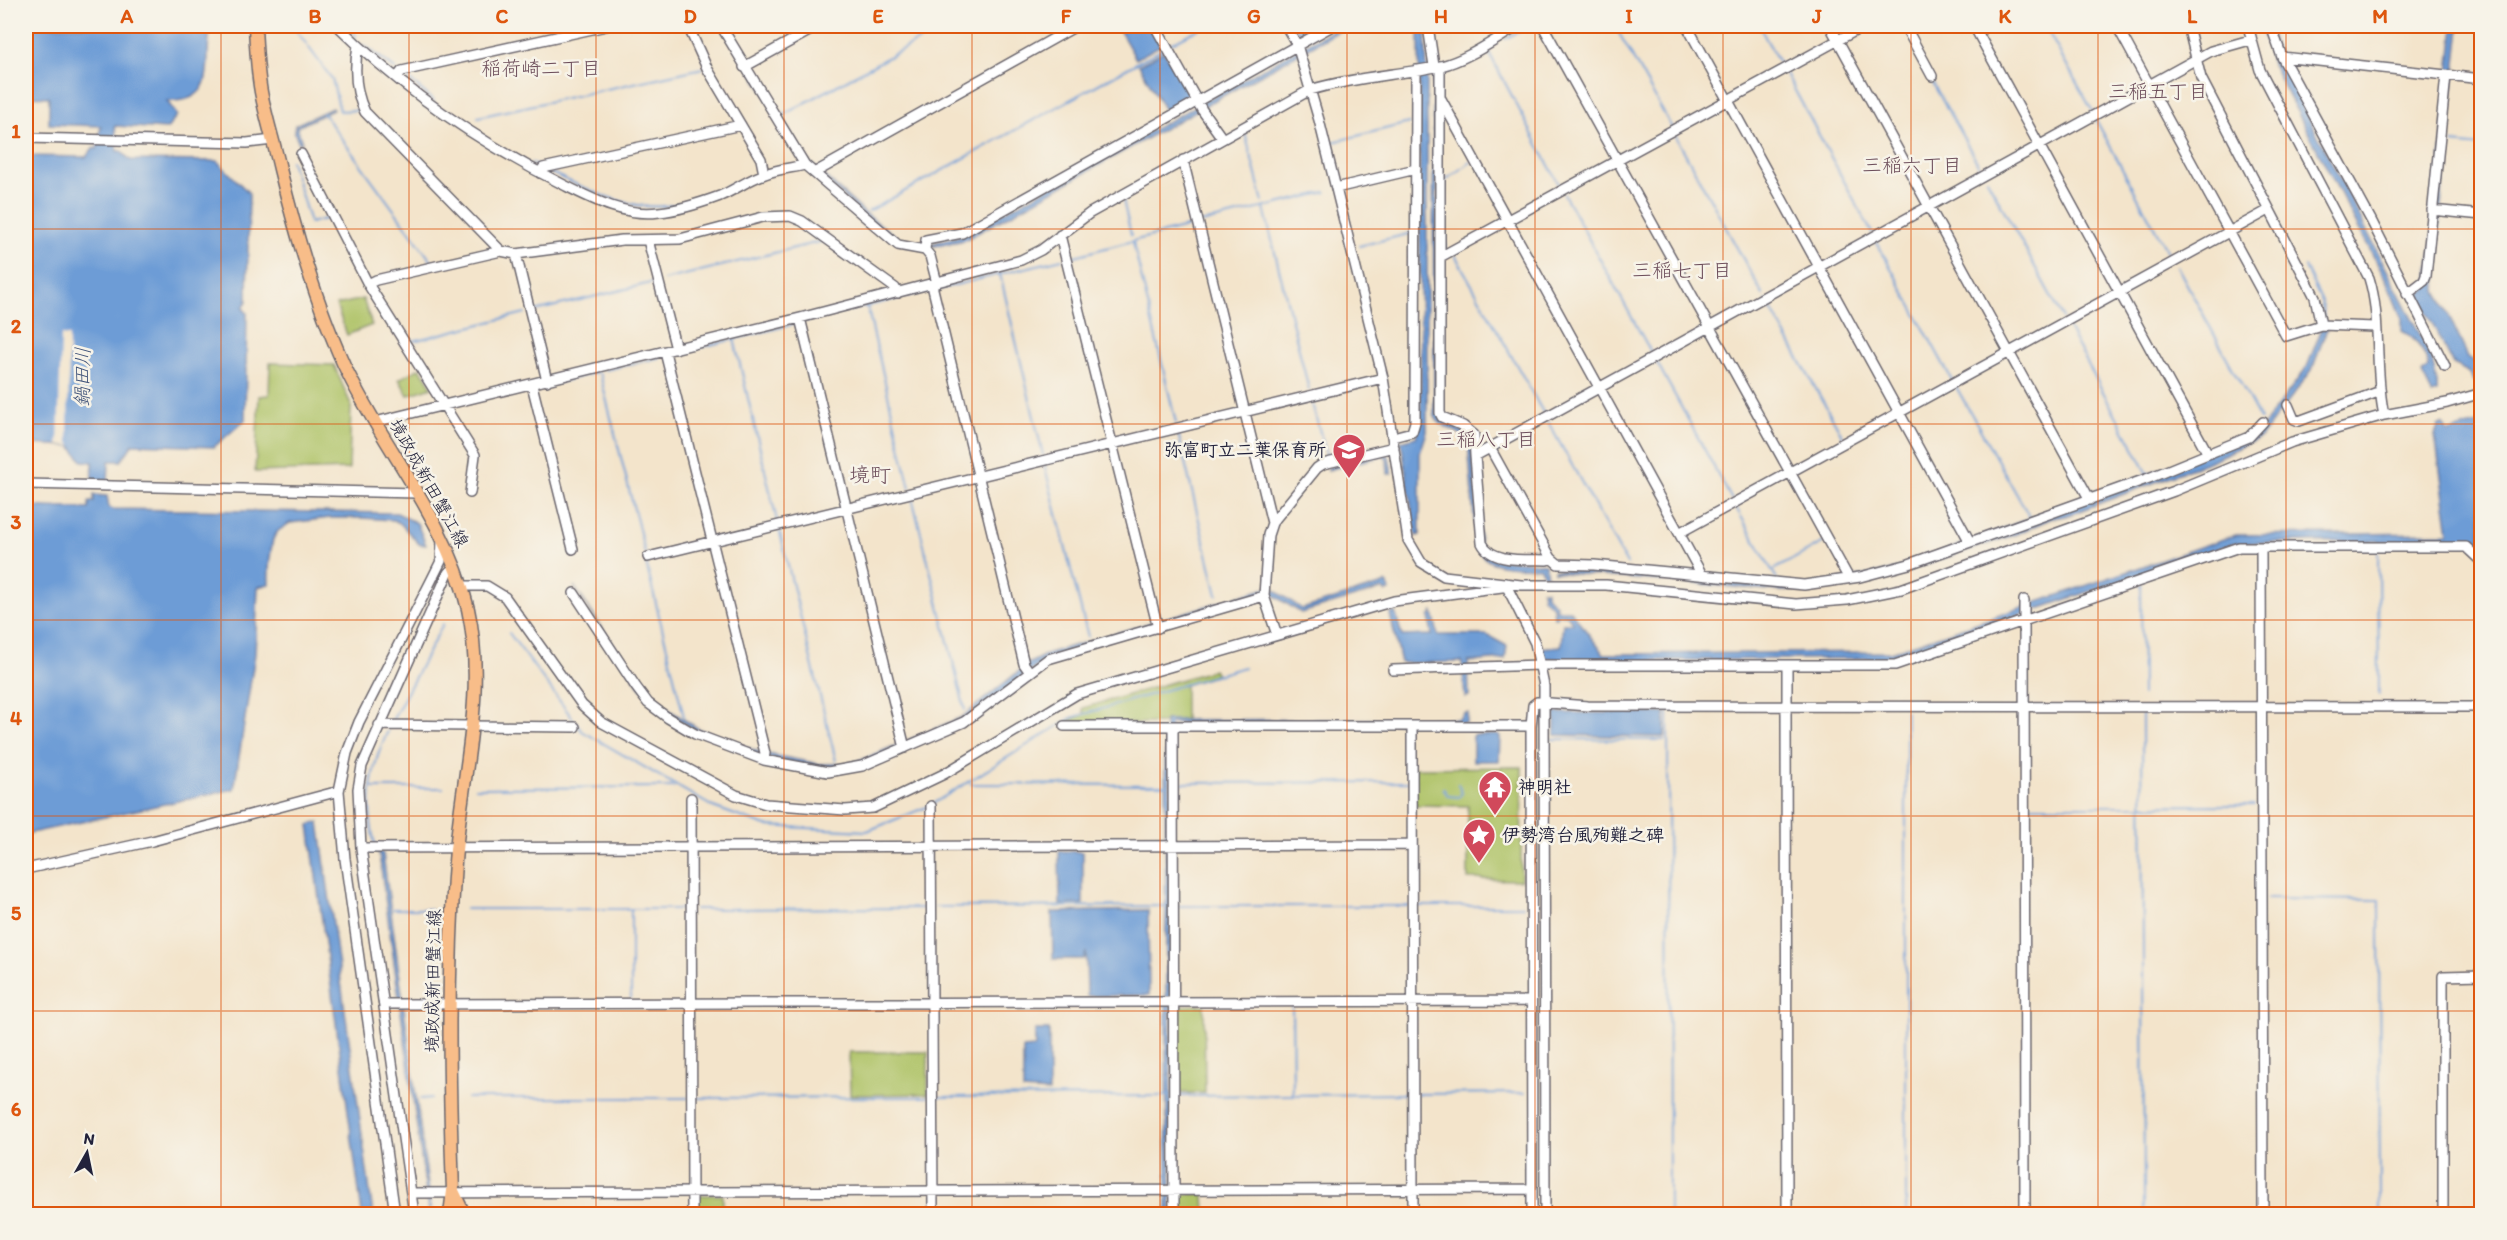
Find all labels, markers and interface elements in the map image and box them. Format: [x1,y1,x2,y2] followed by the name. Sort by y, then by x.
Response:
[120,4,134,28] text: A
[309,4,322,28] text: B
[496,4,509,28] text: C
[683,4,697,28] text: D
[872,4,884,28] text: E
[1061,4,1072,28] text: F
[1247,4,1261,28] text: G
[1434,4,1448,28] text: H
[1625,4,1633,28] text: I
[1811,4,1822,28] text: J
[1999,4,2013,28] text: K
[2187,4,2198,28] text: L
[2372,4,2388,28] text: M
[481,56,601,80] district label: 稲荷崎二丁目
[2108,79,2208,103] district label: 三稲五丁目
[11,119,21,143] text: 1
[1862,153,1962,177] district label: 三稲六丁目
[1632,258,1732,282] district label: 三稲七丁目
[11,314,22,338] text: 2
[69,347,95,407] water label: 鍋田川
[384,415,474,551] street label: 境政成新田蟹江線
[1436,427,1536,451] district label: 三稲八丁目
[1331,432,1367,479] school or university icon: 弥富町立二葉保育所
[1164,439,1326,461] place label: 弥富町立二葉保育所
[849,462,891,487] district label: 境町
[11,510,22,534] text: 3
[10,706,22,730] text: 4
[1477,769,1513,816] temple icon: 神明社
[1518,776,1572,798] place label: 神明社
[1461,817,1497,864] place icon: 伊勢湾台風殉難之碑
[1502,824,1664,846] place label: 伊勢湾台風殉難之碑
[11,901,22,925] text: 5
[421,909,445,1053] street label: 境政成新田蟹江線
[11,1097,22,1121] text: 6
[57,1123,117,1183] north arrow
[82,1128,96,1149] text: N

